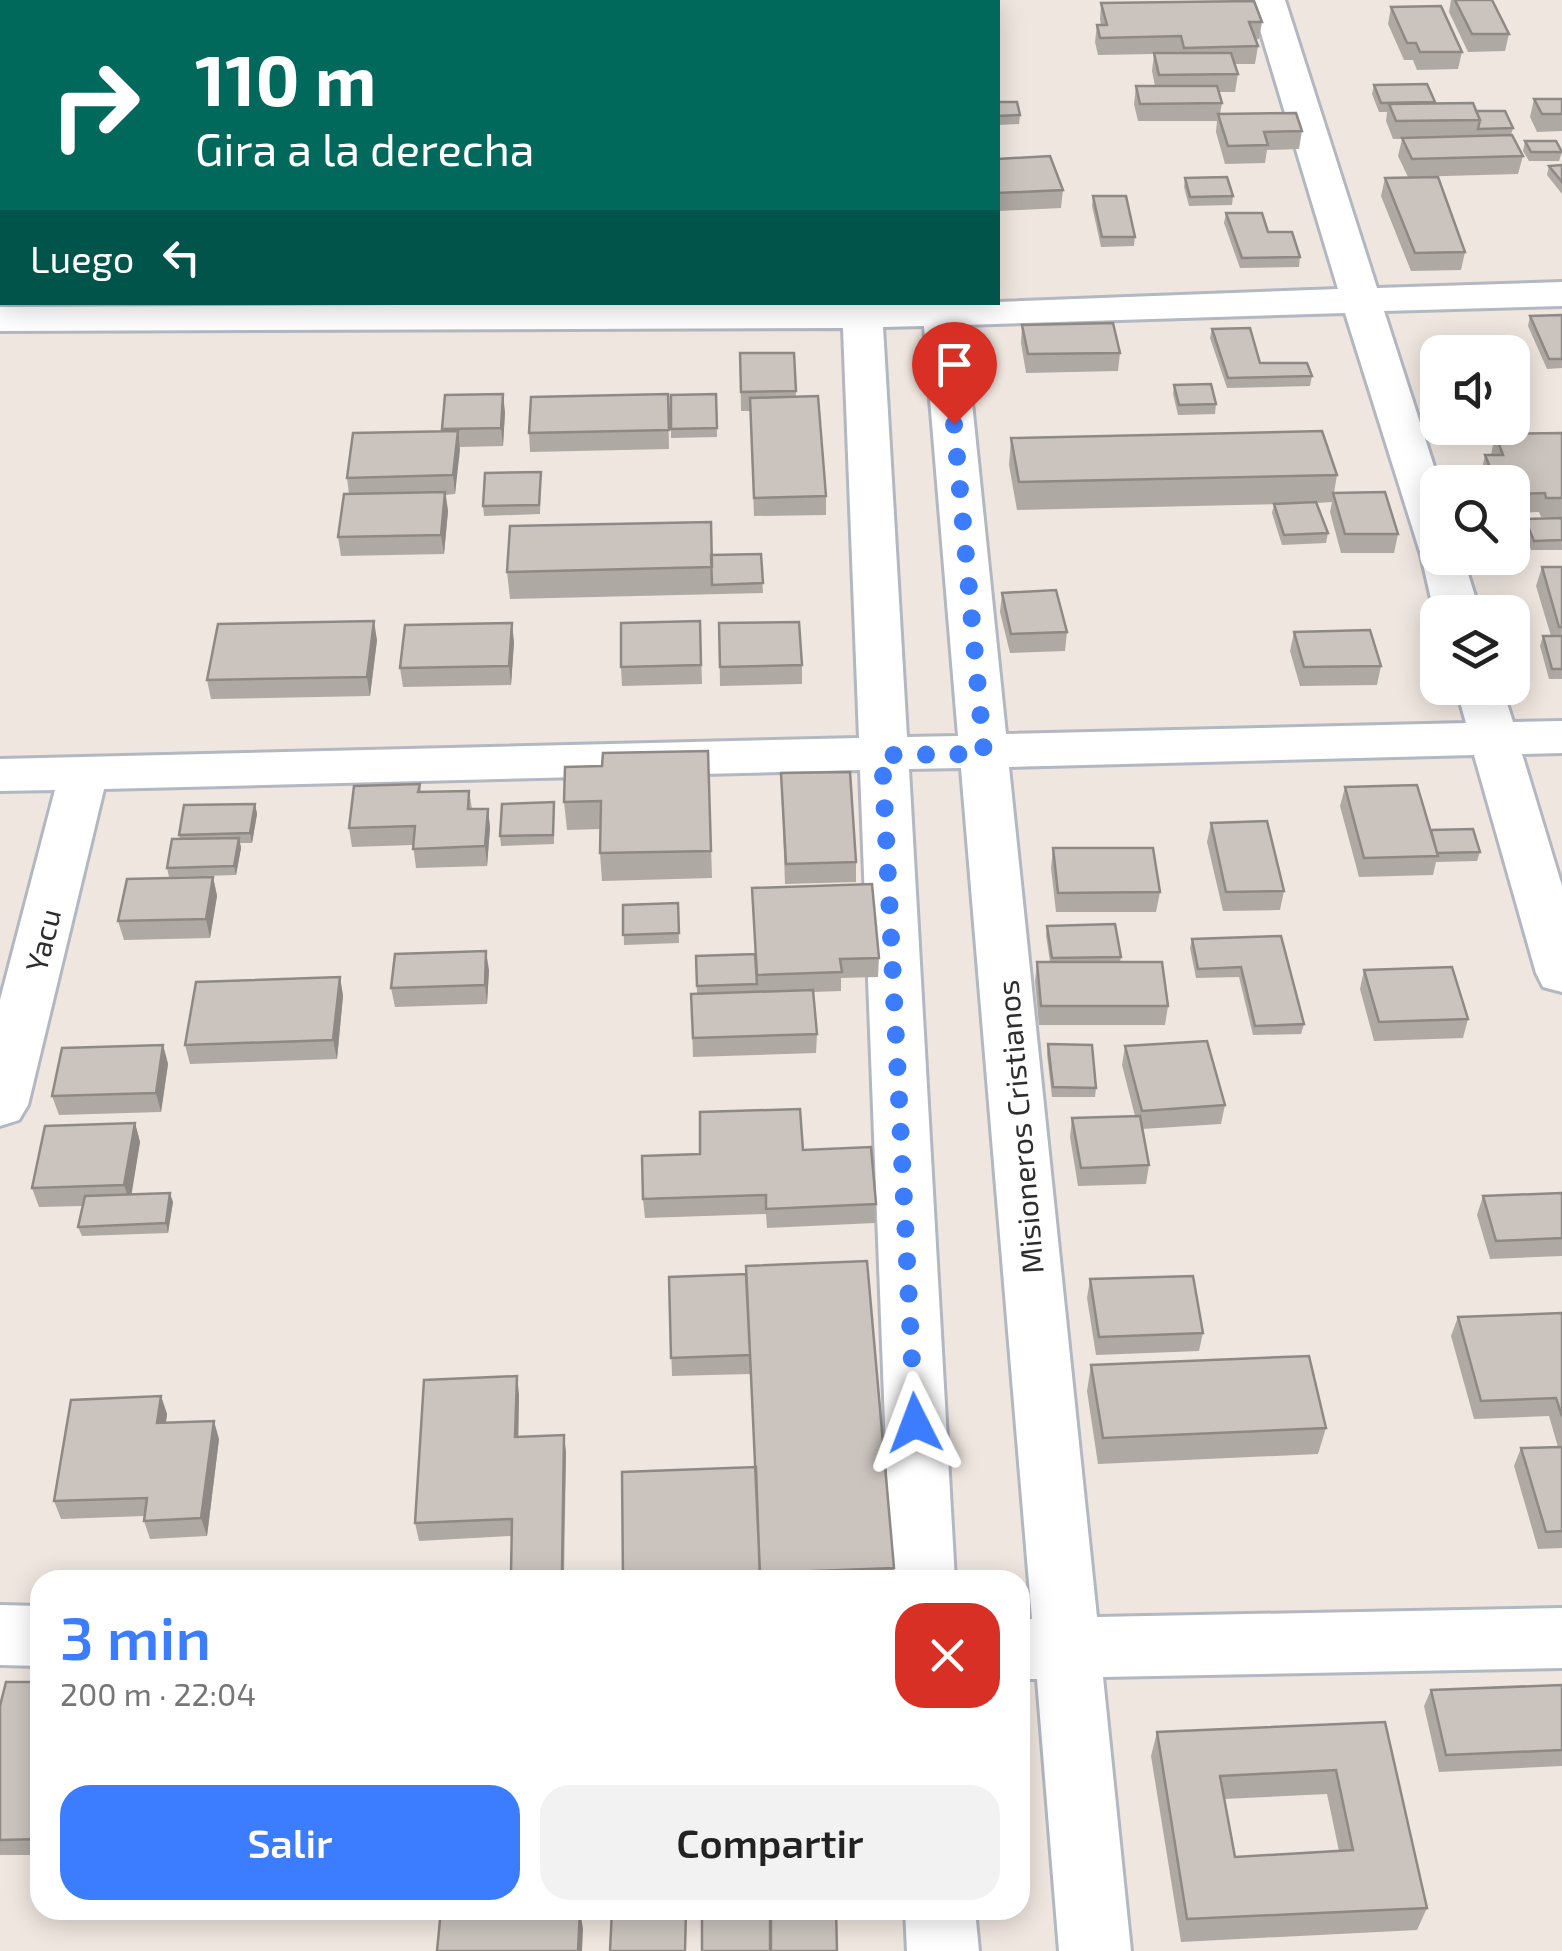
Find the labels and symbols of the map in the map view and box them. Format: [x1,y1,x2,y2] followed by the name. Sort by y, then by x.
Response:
[912,322,997,425] pin
[17,905,67,975] street label: Yacu
[988,979,1050,1275] street label: Misioneros Cristianos
[863,1371,967,1475] position arrow

